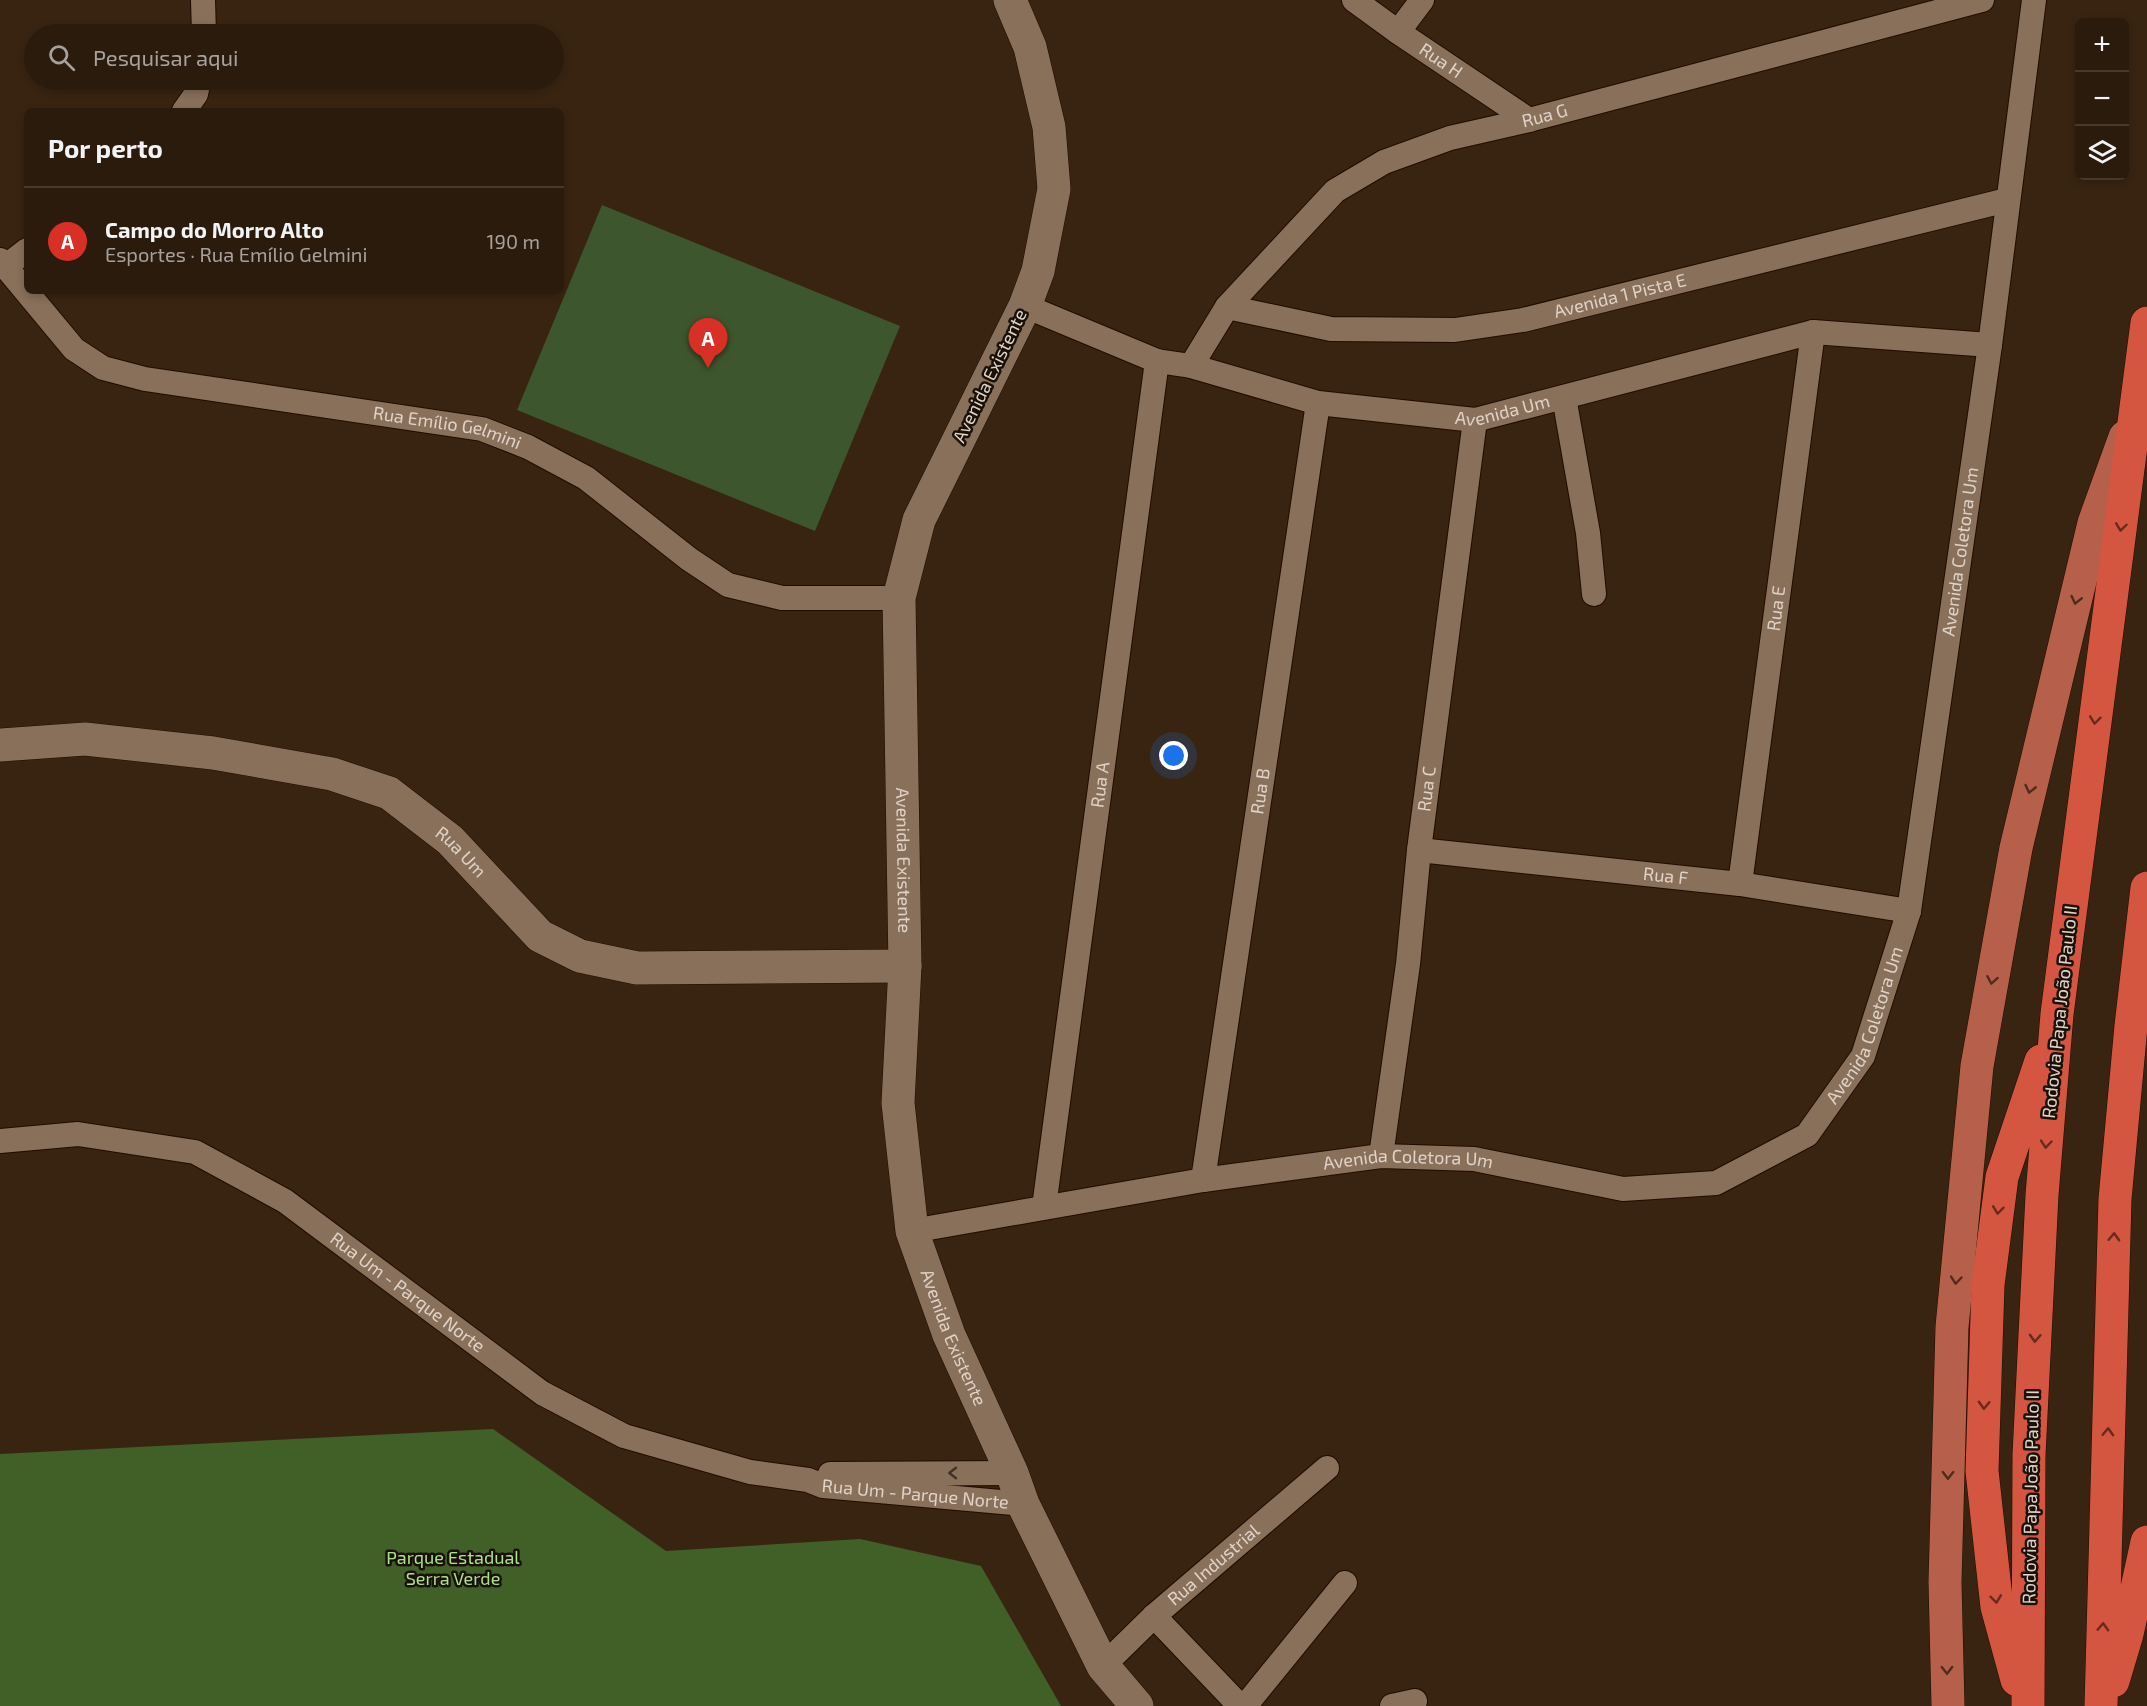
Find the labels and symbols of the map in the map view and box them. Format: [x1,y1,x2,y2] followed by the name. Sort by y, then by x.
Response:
[1416,38,1467,82] street label: Rua H
[1519,98,1570,131] street label: Rua G
[1551,268,1688,322] street label: Avenida 1 Pista E
[947,305,1031,446] street label: Avenida Existente
[688,318,728,368] pin: A
[1454,389,1552,430] street label: Avenida Um
[372,401,525,453] street label: Rua Emílio Gelmini
[1936,466,1982,638] street label: Avenida Coletora Um
[2115,523,2128,532] one-way arrow
[1762,584,1789,632] street label: Rua E
[2070,594,2083,604] one-way arrow
[2090,716,2102,725] one-way arrow
[1159,741,1188,770] your location
[1085,760,1113,809] street label: Rua A
[1412,765,1440,813] street label: Rua C
[1245,766,1274,816] street label: Rua B
[2025,784,2038,794] one-way arrow
[892,787,916,933] street label: Avenida Existente
[432,821,491,882] street label: Rua Um
[1642,862,1690,888] street label: Rua F
[2037,904,2081,1120] street label: Rodovia Papa João Paulo II
[1821,943,1907,1108] street label: Avenida Coletora Um
[1986,975,1999,985] one-way arrow
[2040,1139,2053,1148] one-way arrow
[1322,1144,1495,1174] street label: Avenida Coletora Um
[1992,1206,2004,1215] one-way arrow
[326,1227,490,1357] street label: Rua Um - Parque Norte
[2108,1232,2120,1241] one-way arrow
[916,1266,992,1409] street label: Avenida Existente
[1950,1276,1963,1285] one-way arrow
[2028,1334,2041,1343] one-way arrow
[2017,1390,2043,1604] street label: Rodovia Papa João Paulo II
[1978,1400,1990,1409] one-way arrow
[2102,1427,2115,1436] one-way arrow
[949,1467,958,1479] one-way arrow
[1942,1471,1954,1480] one-way arrow
[821,1474,1010,1513] street label: Rua Um - Parque Norte
[1163,1518,1264,1610] street label: Rua Industrial
[386,1546,520,1589] park label: Parque Estadual Serra Verde
[1990,1594,2002,1603] one-way arrow
[2097,1622,2109,1631] one-way arrow
[1941,1665,1954,1674] one-way arrow

